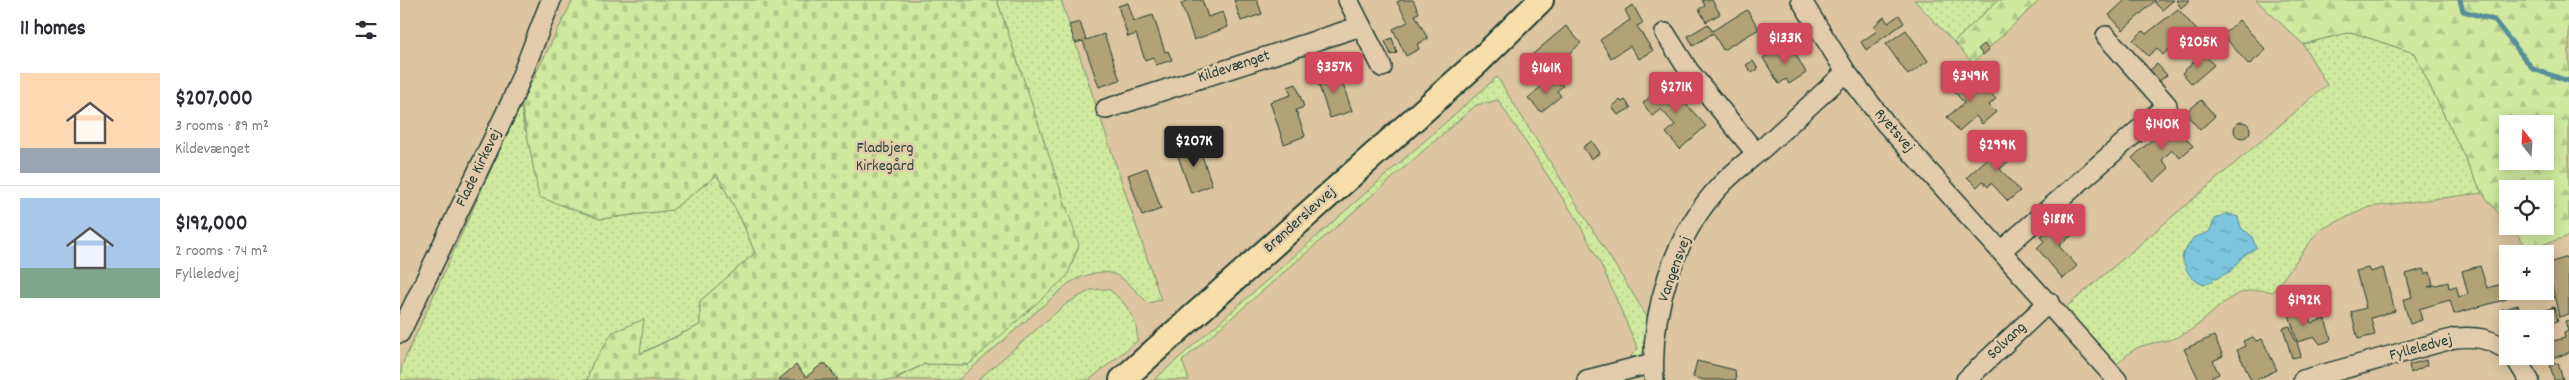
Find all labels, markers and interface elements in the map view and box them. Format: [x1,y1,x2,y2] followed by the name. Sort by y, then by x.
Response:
[20,15,85,45] text: 11 homes
[352,16,380,44] icon: filters
[1750,22,1820,65] pin: $133K
[1768,27,1802,50] text: $133K
[2163,27,2233,69] pin: $205K
[2179,31,2217,54] text: $205K
[1195,44,1273,89] street label: Kildevænget
[1299,52,1369,94] pin: $357K
[1511,52,1581,95] pin: $161K
[1316,56,1352,79] text: $357K
[1531,57,1561,80] text: $161K
[1935,61,2005,103] pin: $349K
[1952,65,1988,88] text: $349K
[1641,72,1711,114] pin: $271K
[1660,76,1692,99] text: $271K
[175,85,253,115] text: $207,000
[60,93,120,153] icon: home
[1868,104,1920,158] street label: Ryetsvej
[2127,108,2197,151] pin: $140K
[2145,113,2179,136] text: $140K
[175,115,269,138] text: 3 rooms · 89 m²
[2499,115,2554,170] north arrow
[2499,115,2554,365] map controls
[450,125,508,211] street label: Flade Kirkevej
[1159,126,1229,168] pin: $207K
[1175,130,1213,153] text: $207K
[1962,130,2032,172] pin: $299K
[1978,134,2016,157] text: $299K
[856,137,914,178] park label: Fladbjerg Kirkegård
[175,138,250,161] text: Kildevænget
[2499,180,2554,235] button: locate
[1259,181,1341,259] street label: Brønderslevvej
[2023,204,2093,246] pin: $188K
[2042,208,2074,231] text: $188K
[175,210,247,240] text: $192,000
[60,218,120,278] icon: home
[1652,233,1698,305] street label: Vangensvej
[175,240,268,263] text: 2 rooms · 74 m²
[2499,245,2554,300] button: +
[175,263,240,286] text: Fylleledvej
[2269,284,2339,327] pin: $192K
[2287,289,2321,312] text: $192K
[2499,310,2554,365] button: −
[1982,317,2032,365] street label: Solvang
[2387,329,2455,367] street label: Fylleledvej

